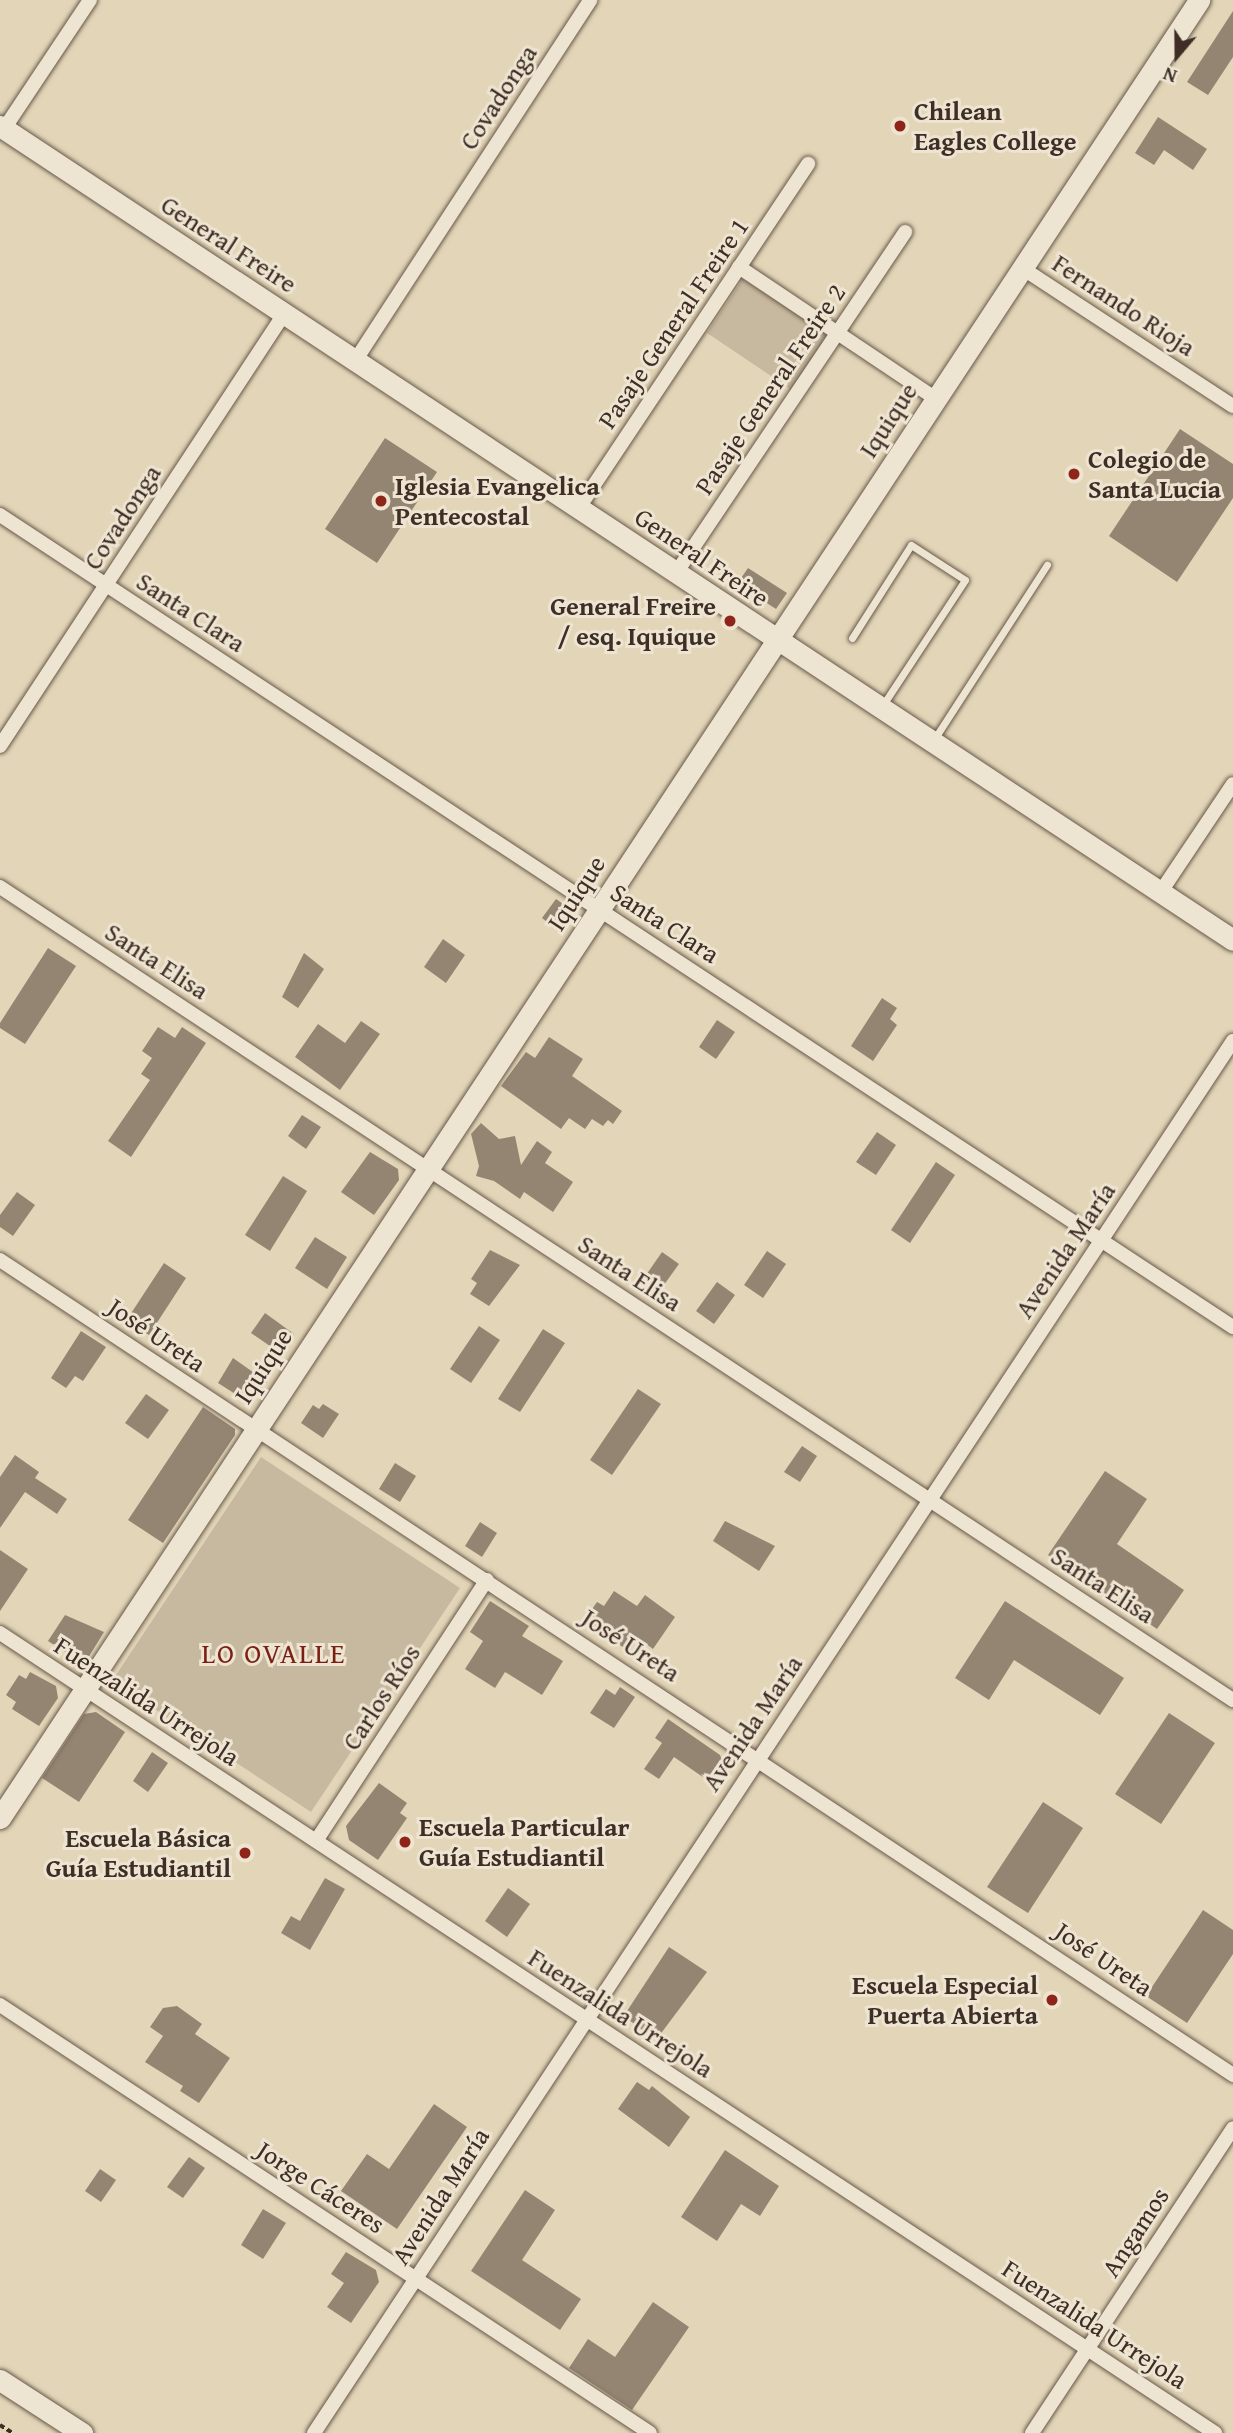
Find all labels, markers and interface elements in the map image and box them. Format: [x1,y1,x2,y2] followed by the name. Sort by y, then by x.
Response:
[1142,21,1212,91] north arrow
[453,39,543,155] street label: Covadonga
[1159,60,1181,91] text: N
[914,95,1077,156] place label: Chilean Eagles College
[892,118,908,134] marker: Chilean Eagles College
[155,189,303,299] street label: General Freire
[591,212,755,434] street label: Pasaje General Freire 1
[1047,247,1201,363] street label: Fernando Rioja
[688,278,852,500] street label: Pasaje General Freire 2
[852,377,924,463] street label: Iquique
[1088,443,1221,504] place label: Colegio de Santa Lucia
[77,459,167,575] street label: Covadonga
[1066,466,1082,482] marker: Colegio de Santa Lucia
[395,470,600,532] place label: Iglesia Evangelica Pentecostal
[373,493,389,509] marker: Iglesia Evangelica Pentecostal
[629,501,775,613] street label: General Freire
[131,565,251,659] street label: Santa Clara
[550,590,716,652] place label: General Freire / esq. Iquique
[722,613,738,629] marker: General Freire / esq. Iquique
[540,850,612,936] street label: Iquique
[605,876,725,970] street label: Santa Clara
[99,916,215,1006] street label: Santa Elisa
[1008,1176,1122,1324] street label: Avenida María
[572,1228,688,1318] street label: Santa Elisa
[102,1291,212,1379] street label: José Ureta
[227,1323,299,1409] street label: Iquique
[1045,1540,1161,1630] street label: Santa Elisa
[576,1602,686,1688] street label: José Ureta
[49,1630,245,1772] street label: Fuenzalida Urrejola
[203,1636,345,1670] district label: LO OVALLE
[335,1638,427,1756] street label: Carlos Ríos
[695,1649,809,1797] street label: Avenida María
[419,1811,629,1872] place label: Escuela Particular Guía Estudiantil
[46,1822,231,1884] place label: Escuela Básica Guía Estudiantil
[397,1834,413,1850] marker: Escuela Particular Guía Estudiantil
[237,1845,253,1861] marker: Escuela Básica Guía Estudiantil
[1049,1915,1159,2003] street label: José Ureta
[523,1942,719,2084] street label: Fuenzalida Urrejola
[852,1969,1038,2030] place label: Escuela Especial Puerta Abierta
[1044,1992,1060,2008] marker: Escuela Especial Puerta Abierta
[384,2122,496,2270] street label: Avenida María
[251,2134,391,2240] street label: Jorge Cáceres
[1095,2181,1175,2283] street label: Angamos
[997,2253,1193,2395] street label: Fuenzalida Urrejola

